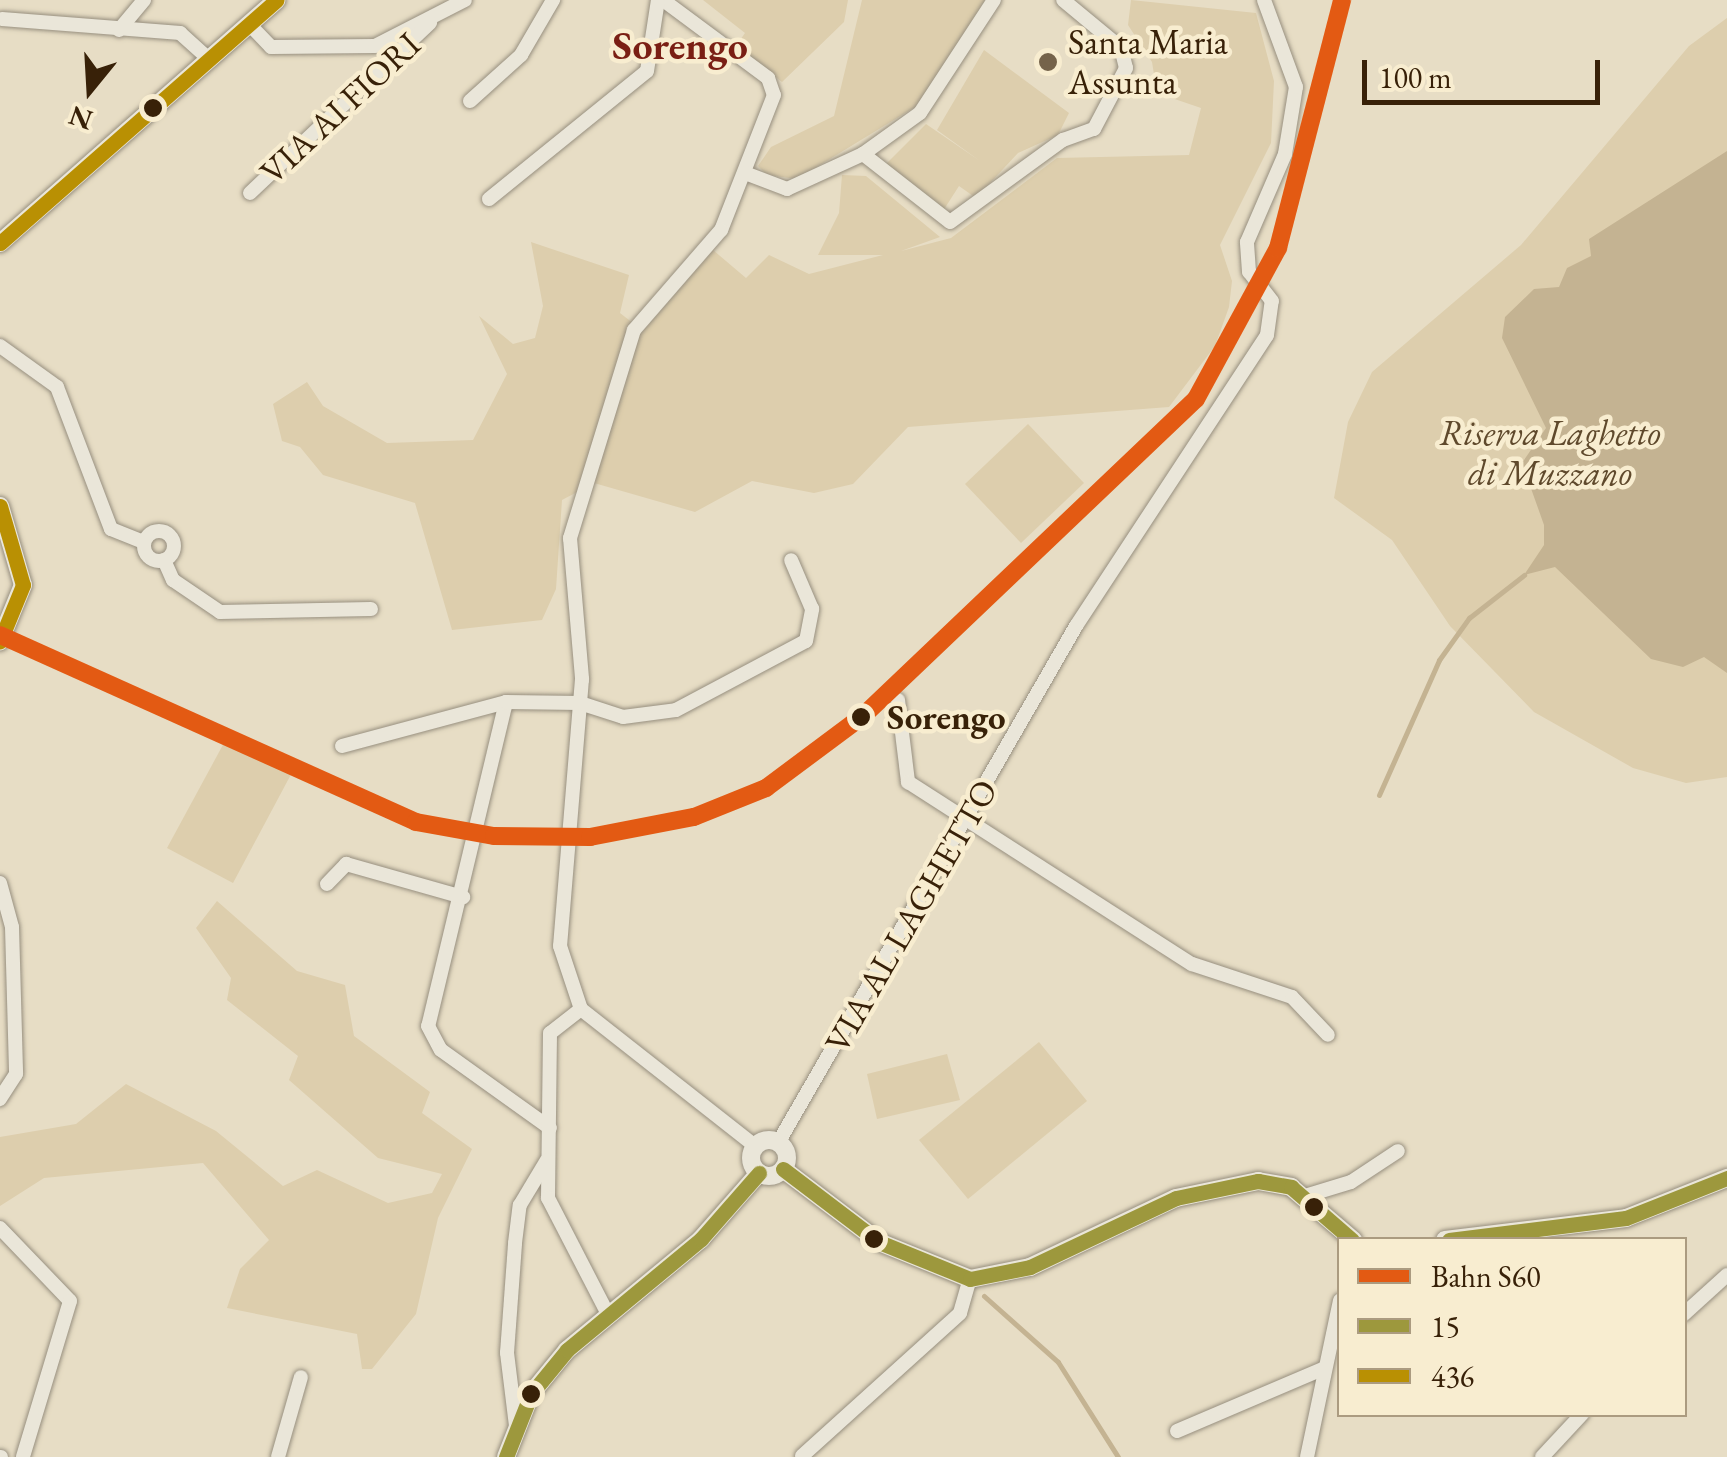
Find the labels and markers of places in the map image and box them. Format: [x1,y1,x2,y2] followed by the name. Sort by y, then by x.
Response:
[1068,21,1228,103] place label: Santa Maria Assunta
[1037,51,1059,73] marker: Santa Maria Assunta
[143,98,163,118] unlabelled marker
[887,696,1006,738] place label: Sorengo
[844,700,878,734] marker: Sorengo
[1304,1197,1324,1217] unlabelled marker
[864,1229,884,1249] unlabelled marker
[521,1384,541,1404] unlabelled marker

